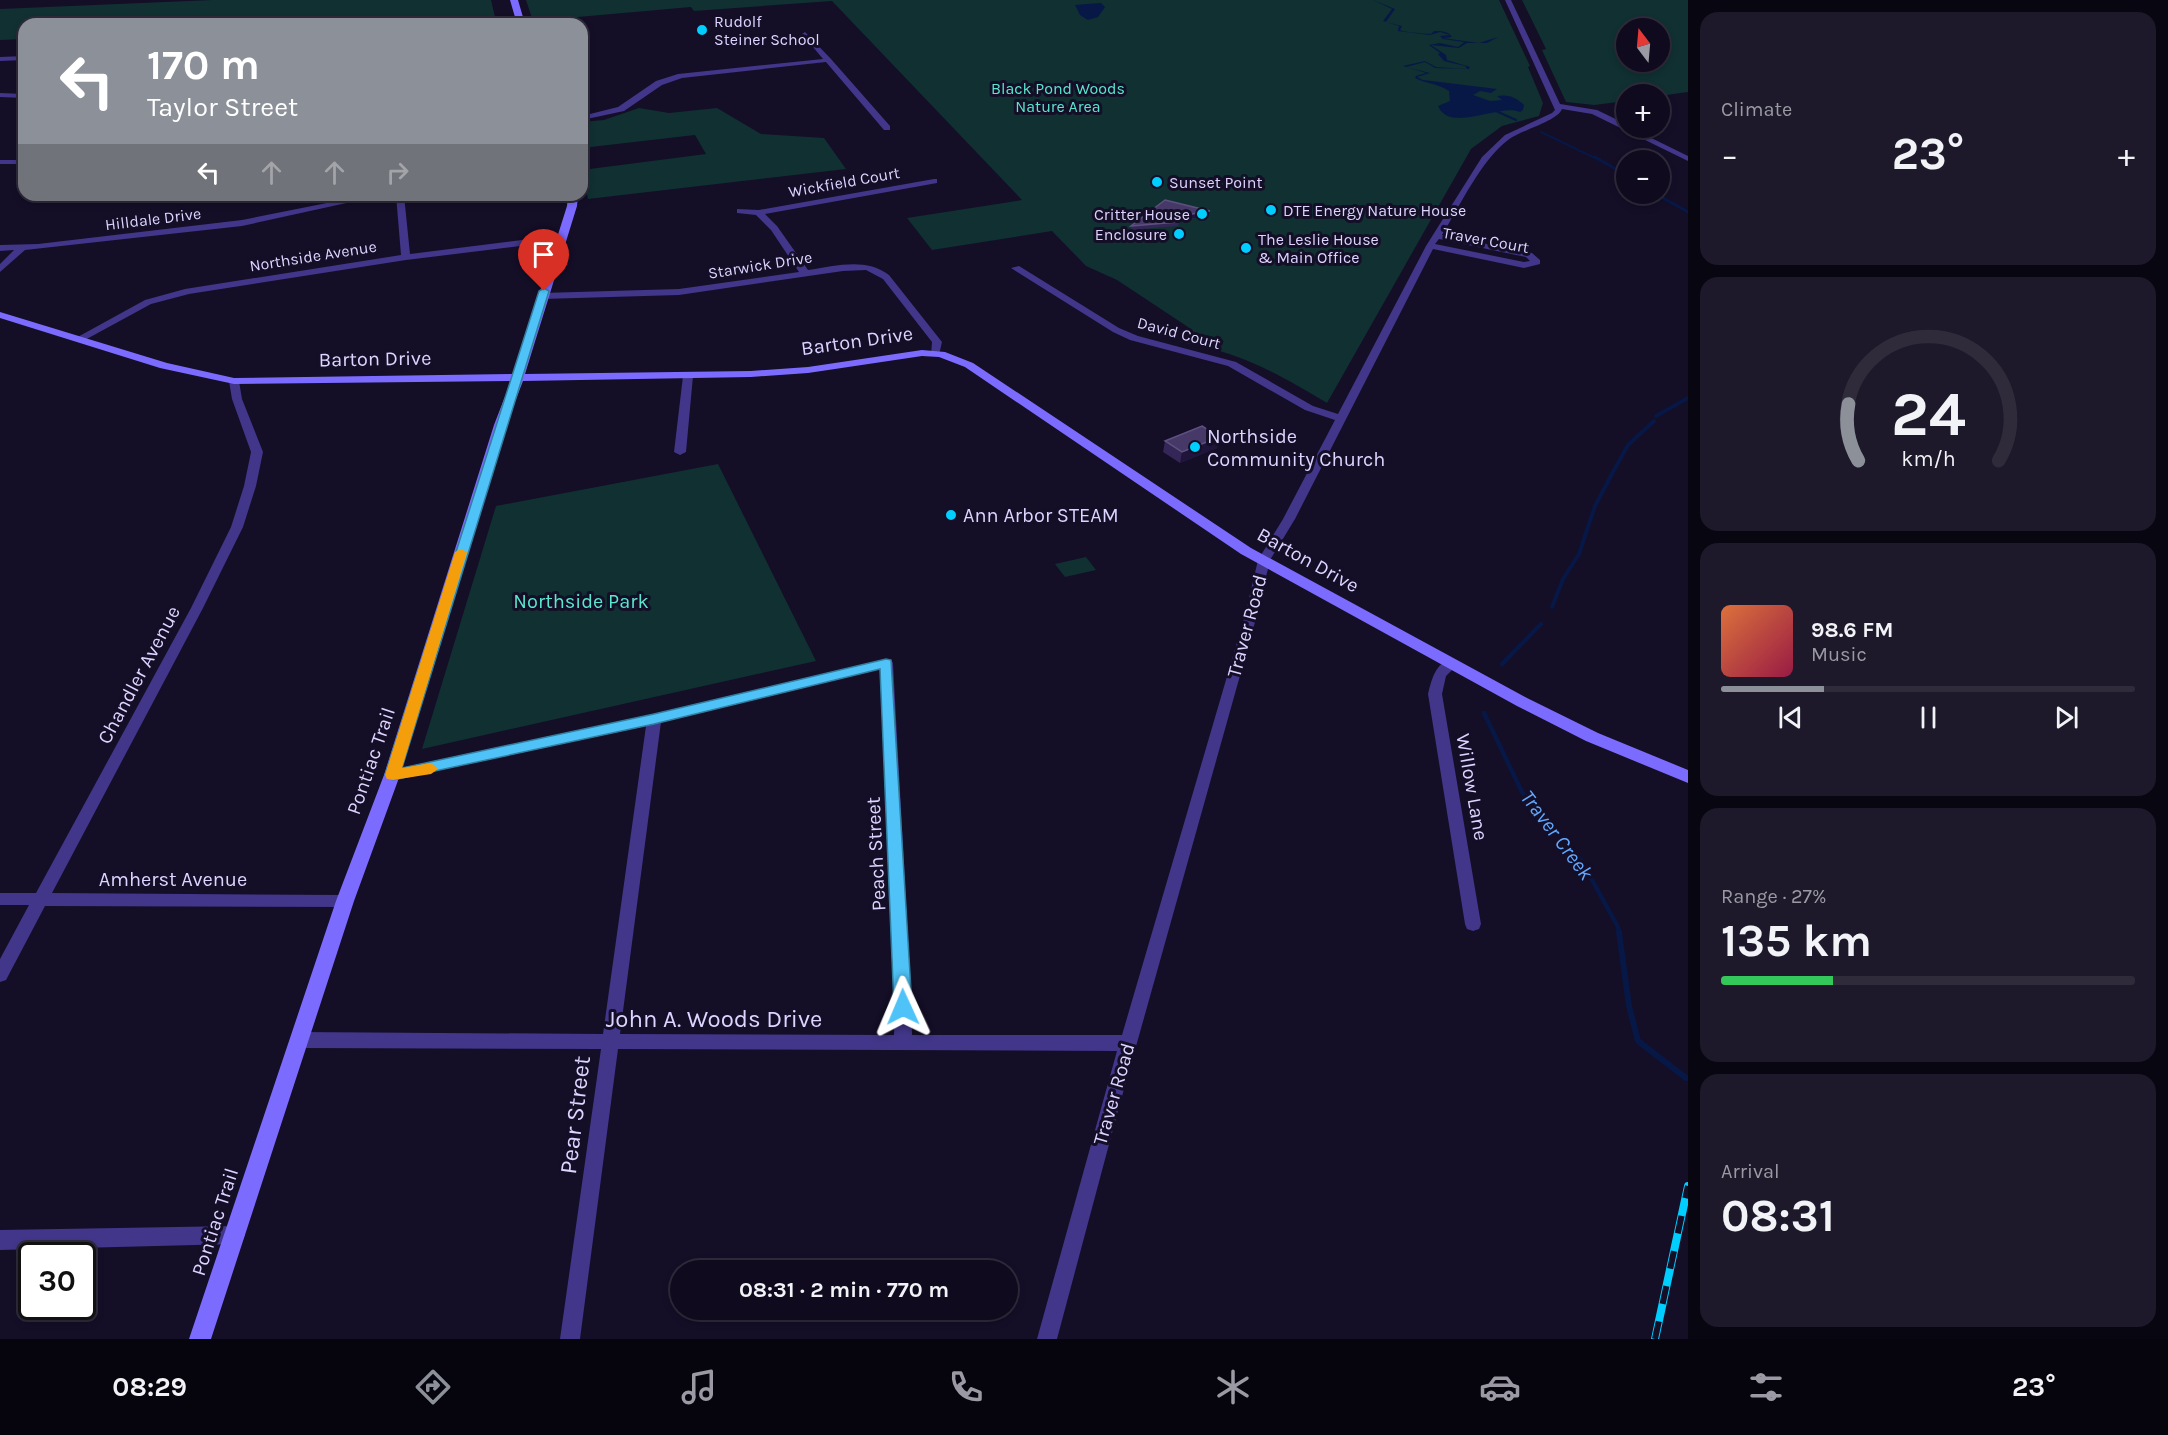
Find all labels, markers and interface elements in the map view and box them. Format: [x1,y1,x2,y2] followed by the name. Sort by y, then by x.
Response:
[714,12,820,49] place label: Rudolf Steiner School
[1616,18,1670,72] north arrow
[1616,18,1670,204] map controls
[695,23,709,37] marker: Rudolf Steiner School
[147,40,260,90] text: 170 m
[48,42,126,120] icon: left
[991,79,1125,116] park label: Black Pond Woods Nature Area
[1616,84,1670,138] button: +
[147,91,298,123] text: Taylor Street
[1721,98,1792,121] text: Climate
[1892,128,1964,180] text: 23°
[1721,136,1738,174] text: −
[2118,136,2135,174] text: +
[1616,150,1670,204] button: −
[192,156,225,189] icon: left
[255,156,288,189] icon: ahead
[318,156,351,189] icon: ahead
[381,156,414,189] icon: right
[787,163,901,201] street label: Wickfield Court
[1169,173,1263,192] place label: Sunset Point
[1150,175,1164,189] marker: Sunset Point
[1283,201,1466,220] place label: DTE Energy Nature House
[1264,203,1278,217] marker: DTE Energy Nature House
[104,204,202,234] street label: Hilldale Drive
[1094,205,1190,224] place label: Critter House
[1195,207,1209,221] marker: Critter House
[1441,223,1531,257] street label: Traver Court
[1095,225,1167,244] place label: Enclosure
[1172,227,1186,241] marker: Enclosure
[518,229,569,291] pin
[1258,230,1379,267] place label: The Leslie House & Main Office
[248,237,378,275] street label: Northside Avenue
[527,238,560,271] icon: arrive
[1239,241,1253,255] marker: The Leslie House & Main Office
[707,247,813,283] street label: Starwick Drive
[1135,313,1223,353] street label: David Court
[800,322,914,360] street label: Barton Drive
[318,347,432,371] street label: Barton Drive
[1891,378,1965,451] text: 24
[1207,425,1385,471] place label: Northside Community Church
[1188,440,1202,454] marker: Northside Community Church
[1901,447,1955,472] text: km/h
[963,504,1119,527] place label: Ann Arbor STEAM
[944,508,958,522] marker: Ann Arbor STEAM
[1253,523,1363,597] street label: Barton Drive
[1222,572,1272,680] street label: Traver Road
[513,590,649,613] park label: Northside Park
[93,602,185,748] street label: Chandler Avenue
[1811,617,1894,643] text: 98.6 FM
[1811,643,1867,666] text: Music
[1774,701,1807,734] icon: previous
[1912,701,1945,734] icon: pause
[2050,701,2083,734] icon: next
[342,704,400,818] street label: Pontiac Trail
[1451,732,1493,842] street label: Willow Lane
[1516,786,1599,885] water label: Traver Creek
[861,796,890,912] street label: Peach Street
[99,868,247,891] street label: Amherst Avenue
[1721,885,1826,908] text: Range · 27%
[1721,915,1872,967] text: 135 km
[871,975,935,1039] position arrow
[606,1005,822,1033] street label: John A. Woods Drive
[1088,1040,1140,1148] street label: Traver Road
[554,1054,596,1176] street label: Pear Street
[1721,1160,1780,1183] text: Arrival
[187,1165,243,1279] street label: Pontiac Trail
[1721,1190,1835,1242] text: 08:31
[18,1242,96,1320] speed limit sign: 30
[739,1277,949,1303] text: 08:31 · 2 min · 770 m
[412,1366,454,1408] icon: directions
[678,1366,720,1408] icon: music
[945,1366,987,1408] icon: phone
[1212,1366,1254,1408] icon: climate
[1479,1366,1521,1408] icon: car
[1745,1366,1787,1408] icon: filters
[112,1371,187,1403] text: 08:29
[2012,1371,2056,1403] text: 23°

